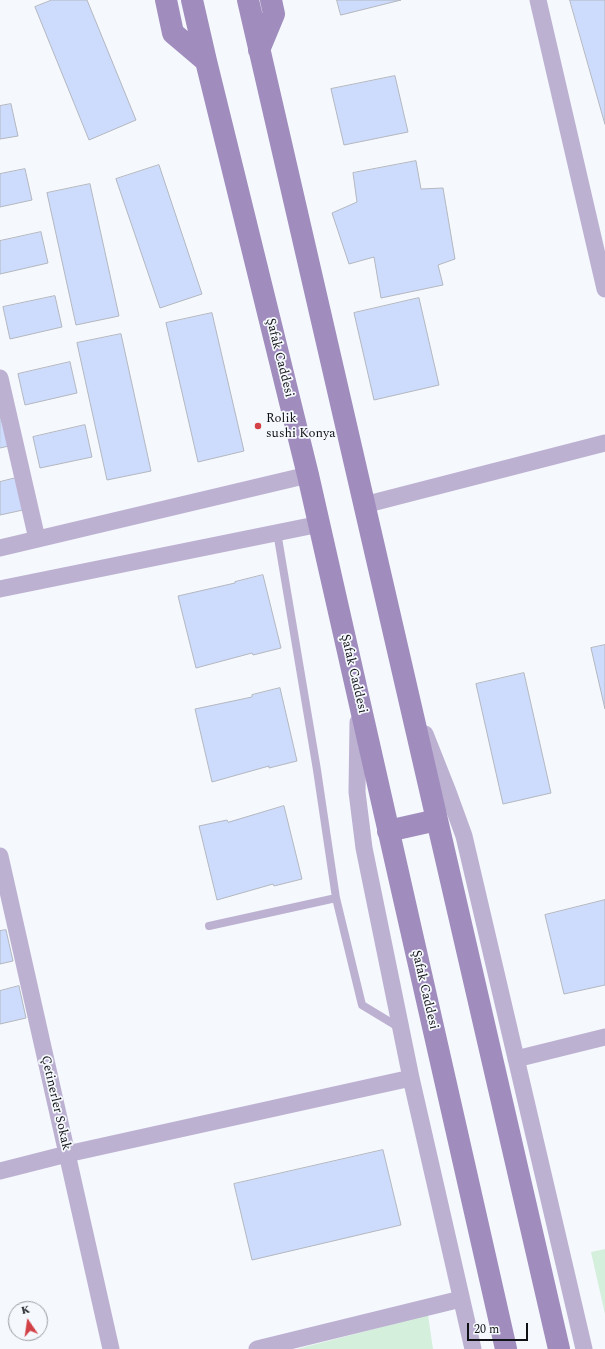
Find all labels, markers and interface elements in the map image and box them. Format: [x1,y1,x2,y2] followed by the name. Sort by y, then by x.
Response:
[262,317,296,399] street label: Şafak Caddesi
[266,411,335,442] place label: Rolik sushi Konya
[253,421,263,431] marker: Rolik sushi Konya
[336,633,370,715] street label: Şafak Caddesi
[407,949,441,1031] street label: Şafak Caddesi
[37,1054,73,1152] street label: Çetinerler Sokak
[8,1301,48,1341] north arrow
[19,1301,31,1319] text: K
[469,1315,530,1341] scale bar
[474,1320,499,1339] text: 20 m

